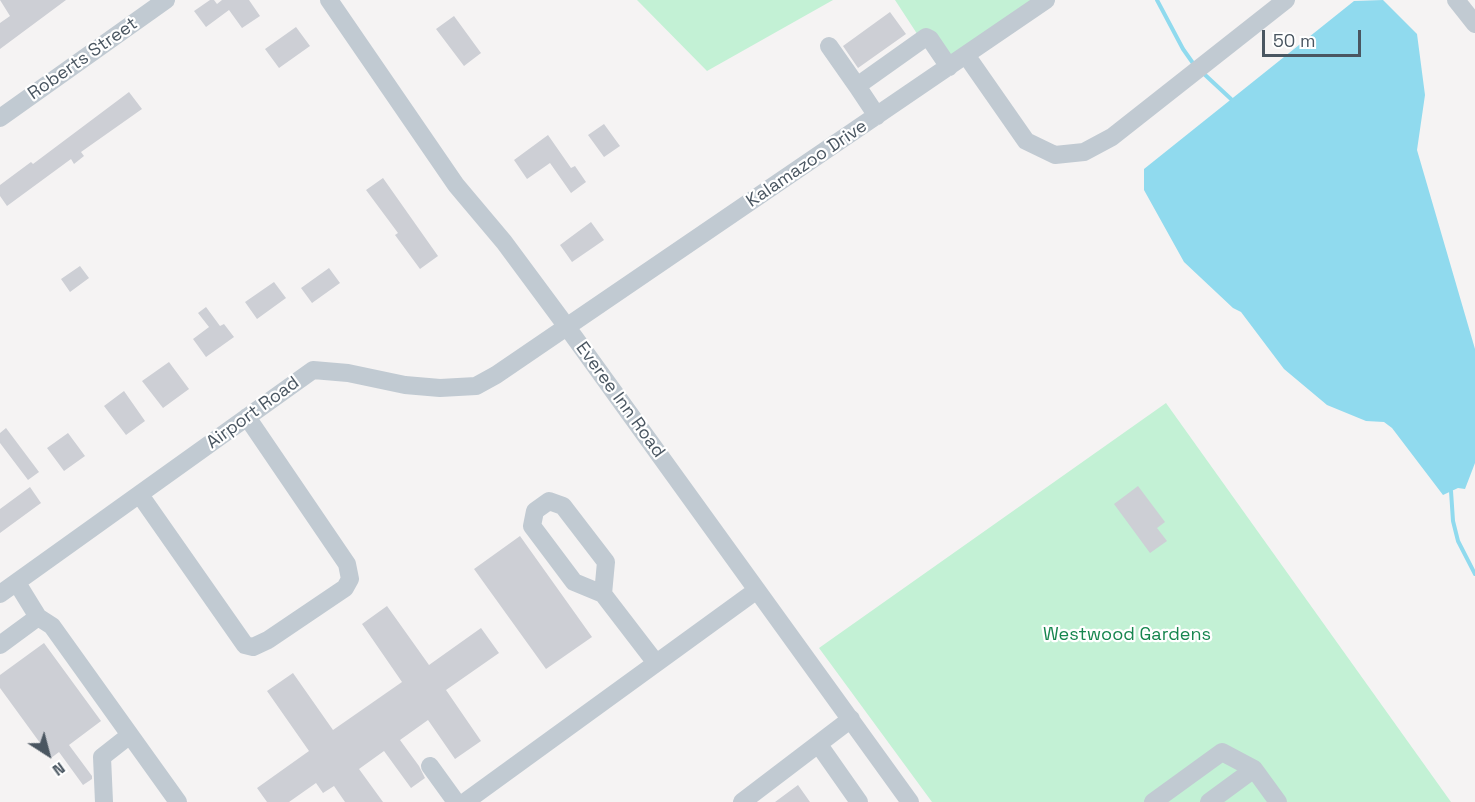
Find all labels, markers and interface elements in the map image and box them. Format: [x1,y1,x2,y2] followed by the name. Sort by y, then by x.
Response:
[24,13,142,105] street label: Roberts Street
[1265,18,1364,56] scale bar
[1273,29,1315,52] text: 50 m
[743,116,871,212] street label: Kalamazoo Drive
[571,338,669,462] street label: Everee Inn Road
[203,372,303,454] street label: Airport Road
[1043,624,1211,646] park label: Westwood Gardens
[18,724,78,784] north arrow
[48,757,69,781] text: N

